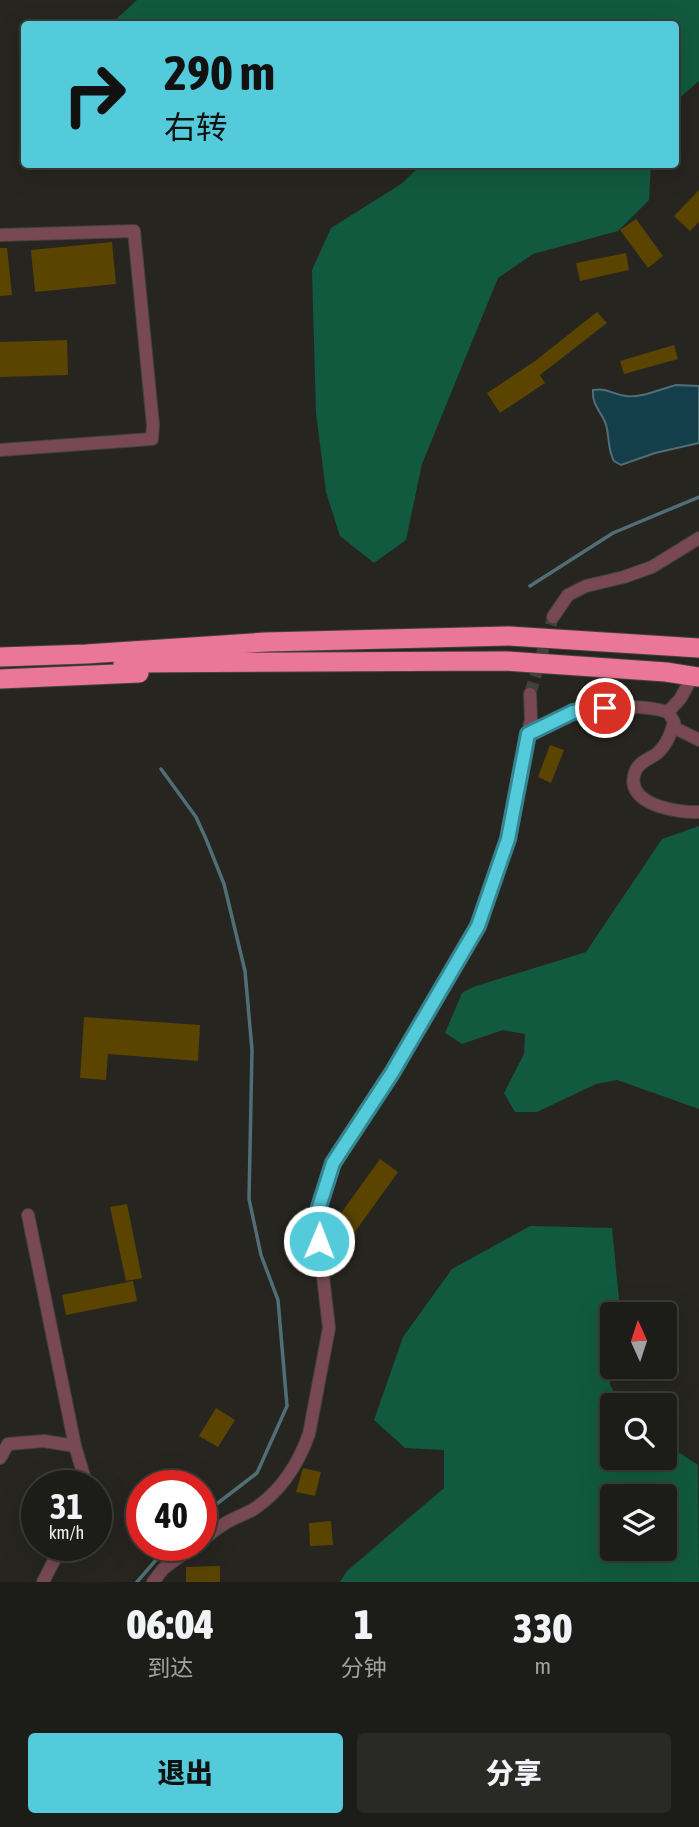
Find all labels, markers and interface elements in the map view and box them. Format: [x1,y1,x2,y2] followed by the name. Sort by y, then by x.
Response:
[164,44,275,100] text: 290 m
[49,49,140,140] icon: right
[164,109,228,146] text: 右转
[575,678,635,738] pin
[586,689,624,727] icon: arrive
[282,1204,356,1278] position arrow
[600,1302,677,1379] north arrow
[600,1302,677,1561] map controls
[600,1393,677,1470] button: search
[126,1470,217,1561] speed limit sign: 40
[600,1484,677,1561] button: layers
[50,1486,83,1526] text: 31
[49,1522,84,1543] text: km/h
[127,1600,214,1648] text: 06:04
[354,1600,373,1648] text: 1
[513,1604,572,1652] text: 330
[534,1653,551,1679] text: m
[147,1655,193,1681] text: 到达
[341,1655,387,1681] text: 分钟
[28,1733,343,1813] button: 退出
[357,1733,671,1813] button: 分享

